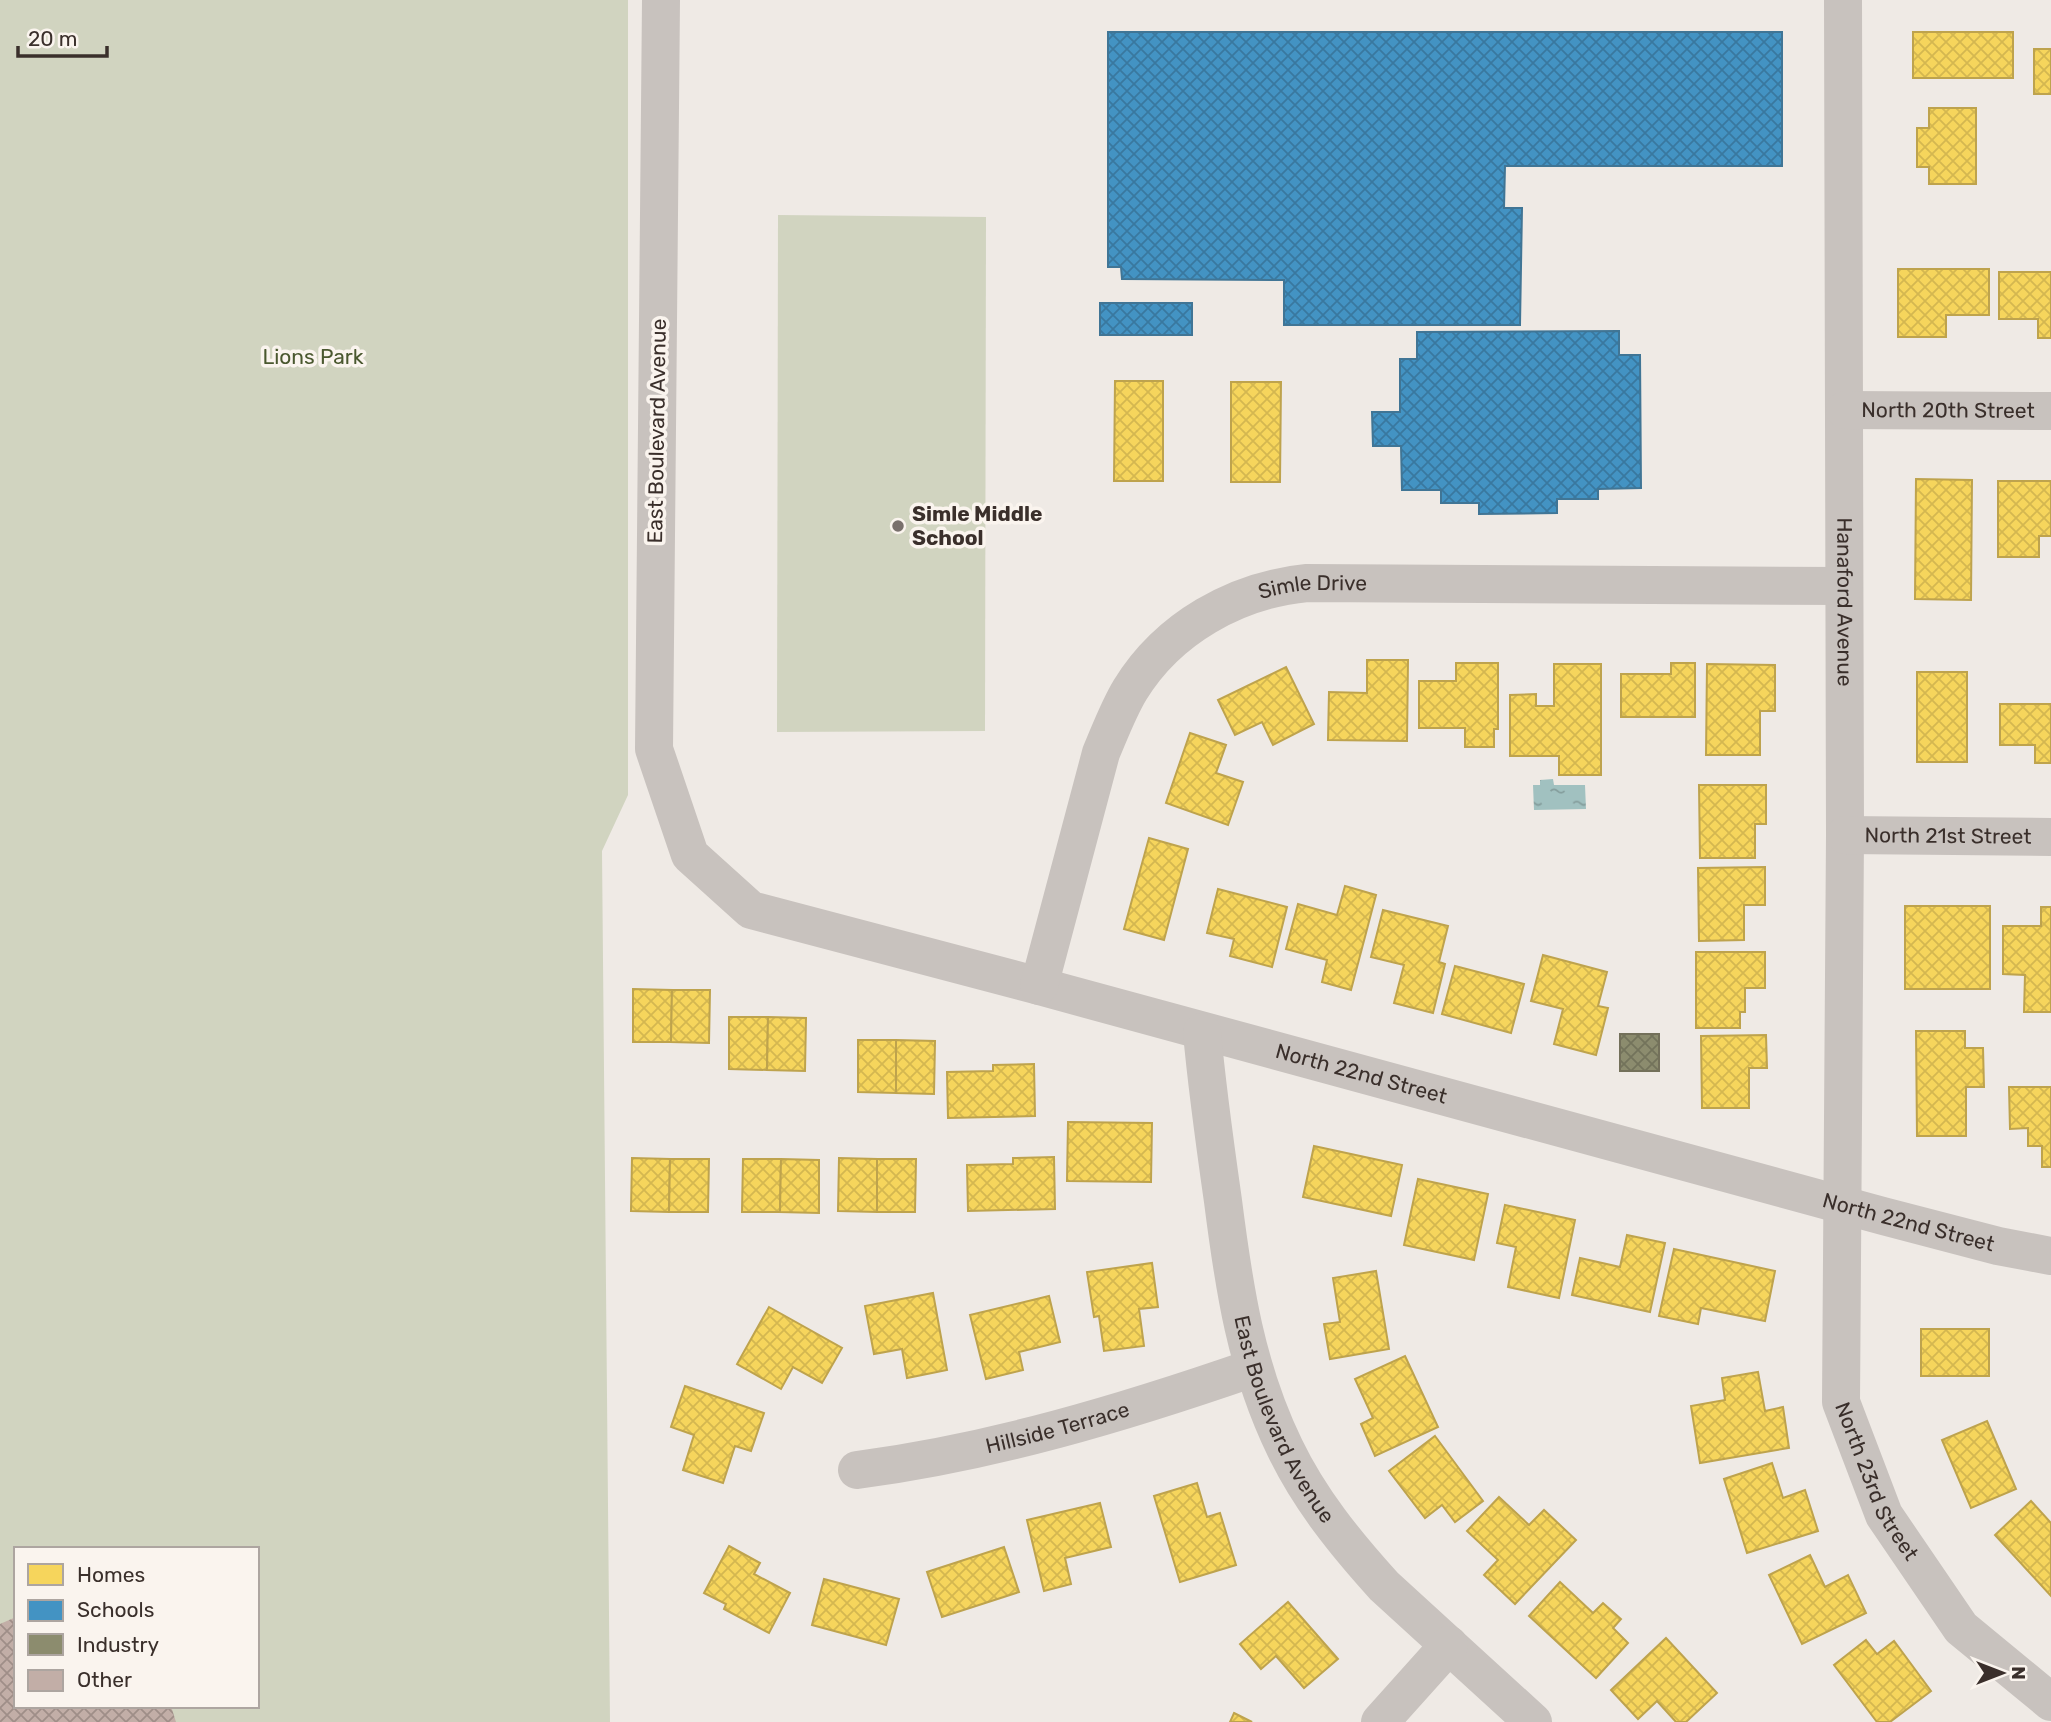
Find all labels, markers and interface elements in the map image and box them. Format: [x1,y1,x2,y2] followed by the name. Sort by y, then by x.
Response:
[18,14,107,58] scale bar
[28,26,77,51] text: 20 m
[642,318,671,544] street label: East Boulevard Avenue
[262,344,364,369] park label: Lions Park
[1861,397,2035,423] street label: North 20th Street
[912,501,1043,550] place label: Simle Middle School
[1832,517,1858,687] street label: Hanaford Avenue
[890,518,906,534] marker: Simle Middle School
[1255,570,1367,604] street label: Simle Drive
[1864,822,2032,849] street label: North 21st Street
[1273,1038,1450,1109] street label: North 22nd Street
[1820,1187,1997,1257] street label: North 22nd Street
[1229,1313,1340,1528] street label: East Boulevard Avenue
[983,1396,1132,1458] street label: Hillside Terrace
[1830,1398,1924,1565] street label: North 23rd Street
[14,1547,259,1708] legend
[77,1562,145,1587] text: Homes
[77,1597,154,1622] text: Schools
[77,1632,159,1657] text: Industry
[1967,1638,2037,1708] north arrow
[2007,1666,2030,1680] text: N
[77,1667,132,1692] text: Other

